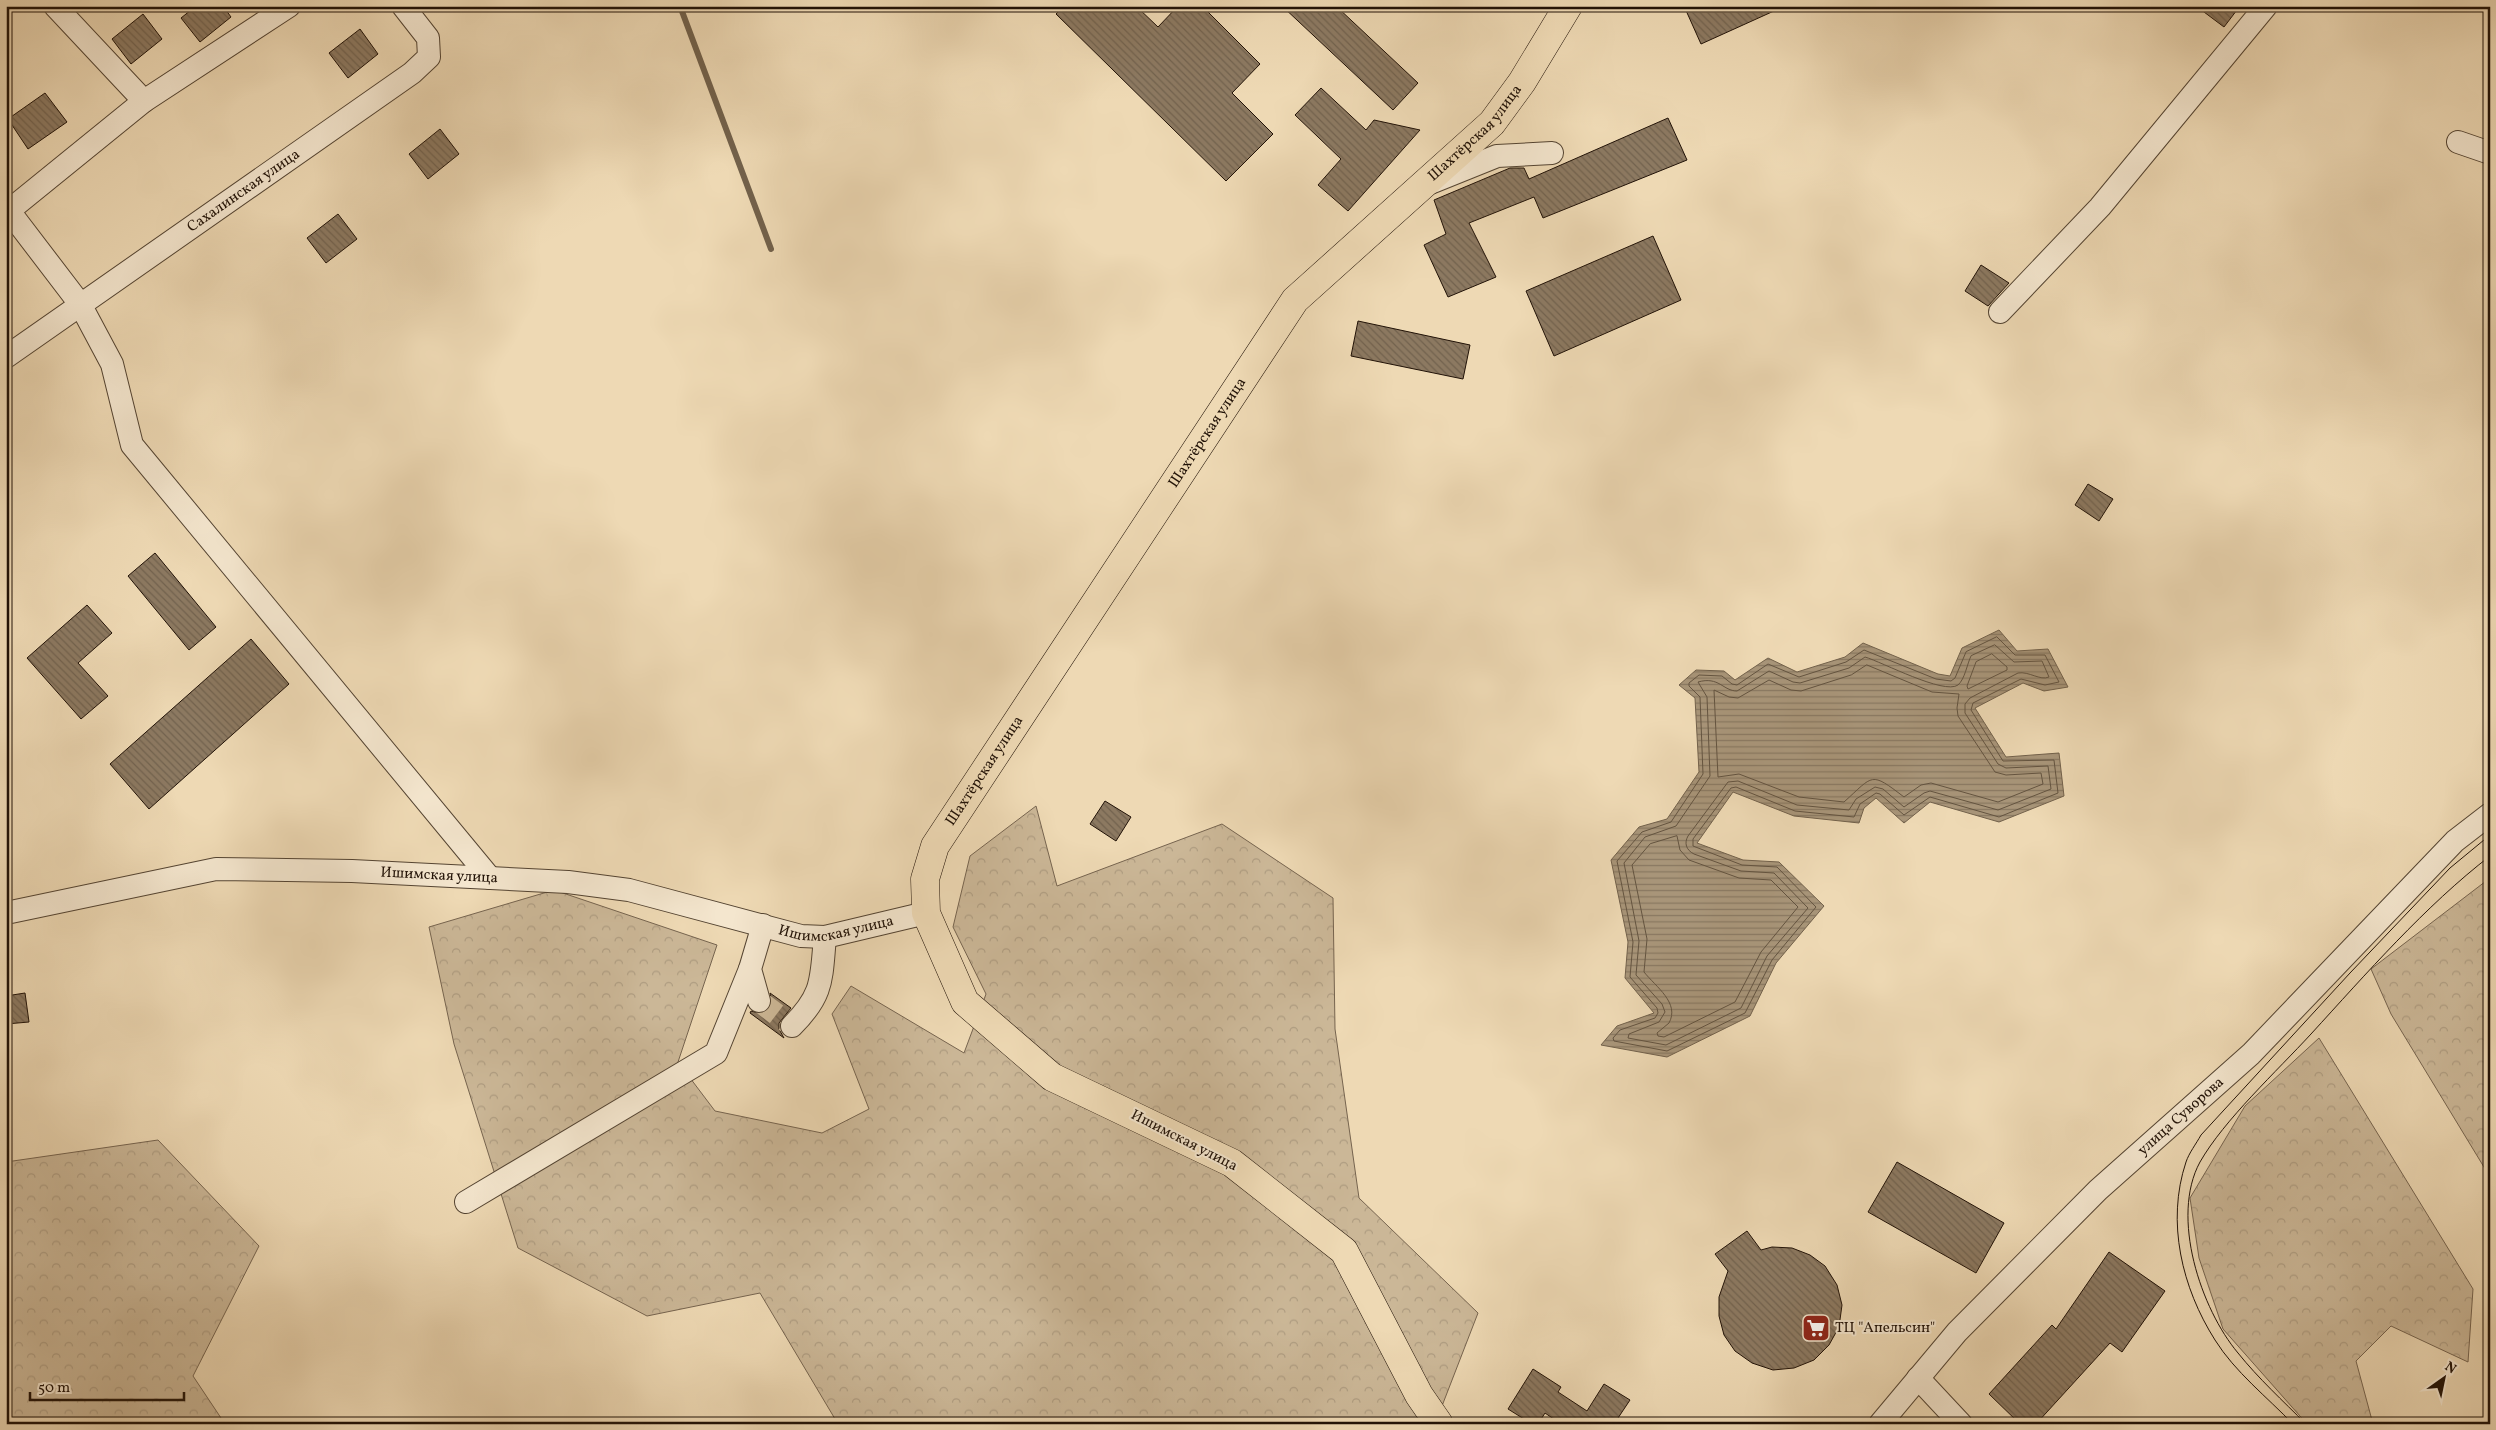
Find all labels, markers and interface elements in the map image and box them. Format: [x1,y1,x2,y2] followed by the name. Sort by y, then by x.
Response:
[1423,80,1527,186] street label: Шахтёрская улица
[183,144,304,238] street label: Сахалинская улица
[1163,374,1251,492] street label: Шахтёрская улица
[941,712,1029,830] street label: Шахтёрская улица
[380,862,499,889] street label: Ишимская улица
[776,911,896,948] street label: Ишимская улица
[2133,1072,2229,1161] street label: улица Суворова
[1127,1105,1241,1177] street label: Ишимская улица
[1801,1313,1831,1343] supermarket icon: ТЦ "Апельсин"
[1835,1318,1935,1339] place label: ТЦ "Апельсин"
[2418,1352,2468,1402] north arrow
[2441,1358,2460,1379] text: N
[30,1370,184,1402] scale bar
[38,1378,70,1399] text: 50 m

